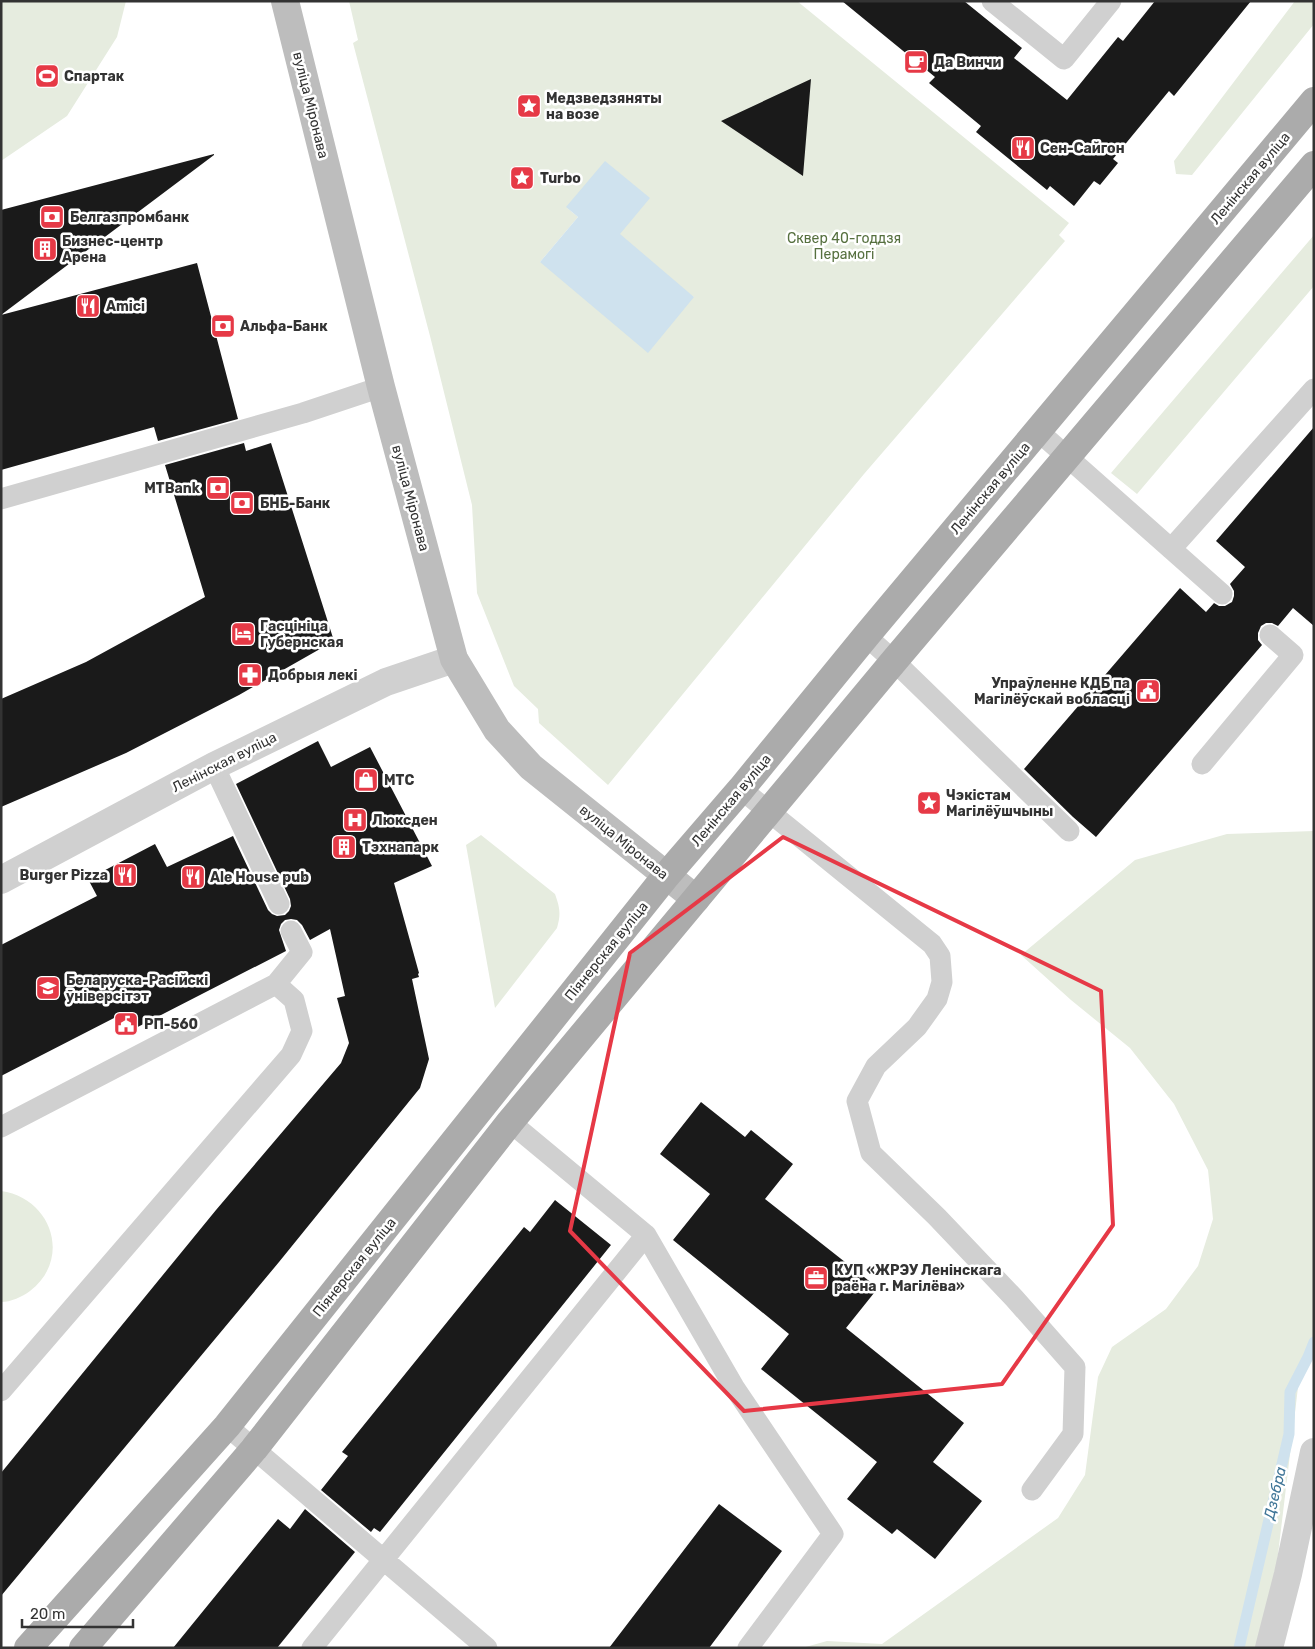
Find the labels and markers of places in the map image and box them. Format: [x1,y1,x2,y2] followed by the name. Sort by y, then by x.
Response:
[903,49,929,75] cafe icon: Да Винчи
[934,54,1001,71] place label: Да Винчи
[34,63,60,89] sports icon: Спартак
[64,68,125,85] place label: Спартак
[546,90,662,123] place label: Медзведзяняты на возе
[516,93,542,119] place icon: Медзведзяняты на возе
[1010,135,1036,161] restaurant icon: Сен-Сайгон
[1040,140,1125,157] place label: Сен-Сайгон
[509,165,535,191] place icon: Turbo
[540,170,581,187] place label: Turbo
[39,204,65,230] bank icon: Белгазпромбанк
[70,209,190,226] place label: Белгазпромбанк
[62,233,163,266] place label: Бизнес-центр Арена
[32,236,58,262] building icon: Бизнес-центр Арена
[75,293,101,319] restaurant icon: Аmici
[106,298,145,315] place label: Аmici
[210,313,236,339] bank icon: Альфа-Банк
[240,318,328,335] place label: Альфа-Банк
[205,475,231,501] bank icon: MTBank
[144,480,201,497] place label: MTBank
[229,490,255,516] bank icon: БНБ-Банк
[260,495,331,512] place label: БНБ-Банк
[260,618,344,651] place label: Гасцініца Губернская
[230,621,256,647] hotel icon: Гасцініца Губернская
[237,662,263,688] pharmacy icon: Добрыя лекі
[268,667,357,684] place label: Добрыя лекі
[974,675,1130,708] place label: Упраўленне КДБ па Магілёўскай вобласці
[1135,678,1161,704] public building icon: Упраўленне КДБ па Магілёўскай вобласці
[353,767,379,793] shop icon: МТС
[384,772,414,789] place label: МТС
[946,787,1053,820] place label: Чэкістам Магілёўшчыны
[916,790,942,816] place icon: Чэкістам Магілёўшчыны
[342,807,368,833] hospital icon: Люксден
[372,812,438,829] place label: Люксден
[331,834,357,860] building icon: Тэхнапарк
[362,839,440,856] place label: Тэхнапарк
[112,862,138,888] restaurant icon: Burger Pizza
[180,864,206,890] restaurant icon: Ale House pub
[19,867,108,884] place label: Burger Pizza
[210,869,309,886] place label: Ale House pub
[66,972,208,1005] place label: Беларуска-Расійскі ўніверсітэт
[35,975,61,1001] school or university icon: Беларуска-Расійскі ўніверсітэт
[113,1011,139,1037] public building icon: РП-560
[144,1016,198,1033] place label: РП-560
[834,1262,1002,1295] place label: КУП «ЖРЭУ Ленінскага раёна г. Магілёва»
[803,1265,829,1291] office icon: КУП «ЖРЭУ Ленінскага раёна г. Магілёва»

